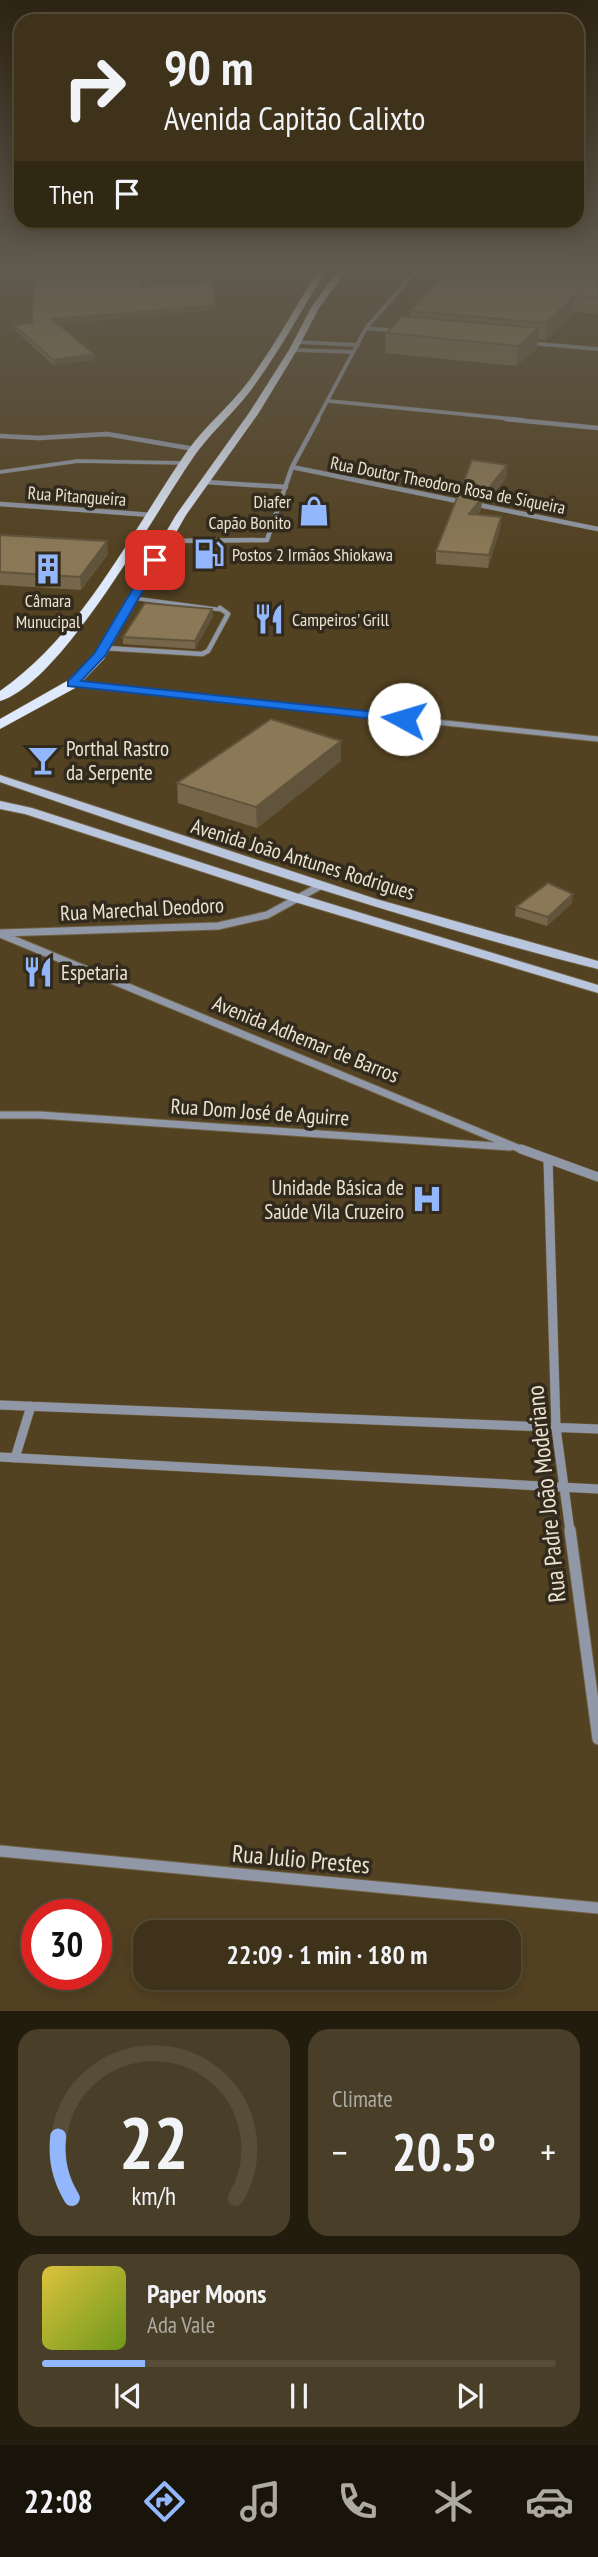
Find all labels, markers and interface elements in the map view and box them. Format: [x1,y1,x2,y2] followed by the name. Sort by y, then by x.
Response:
[164,35,253,99] text: 90 m
[49,42,140,133] icon: right
[164,97,425,139] text: Avenida Capitão Calixto
[108,175,146,213] icon: arrive
[49,178,94,211] text: Then
[328,451,568,519] street label: Rua Doutor Theodoro Rosa de Siqueira
[27,481,127,511] street label: Rua Pitangueira
[209,490,291,534] place label: Diafer Capão Bonito
[297,494,331,528] shop icon: Diafer Capão Bonito
[125,530,185,590] pin
[192,537,226,571] fuel station icon: Postos 2 Irmãos Shiokawa
[136,541,174,579] icon: arrive
[232,543,393,566] place label: Postos 2 Irmãos Shiokawa
[31,552,65,586] building icon: Câmara Munucipal
[16,589,81,633] place label: Câmara Munucipal
[252,602,286,636] restaurant icon: Campeiros' Grill
[292,608,390,631] place label: Campeiros' Grill
[367,682,441,756] position arrow
[66,735,169,786] place label: Porthal Rastro da Serpente
[26,743,60,777] bar icon: Porthal Rastro da Serpente
[188,812,418,906] street label: Avenida João Antunes Rodrigues
[59,891,225,927] street label: Rua Marechal Deodoro
[21,955,55,989] restaurant icon: Espetaria
[61,959,128,986] place label: Espetaria
[209,989,403,1089] street label: Avenida Adhemar de Barros
[170,1092,350,1132] street label: Rua Dom José de Aguirre
[264,1174,404,1225] place label: Unidade Básica de Saúde Vila Cruzeiro
[410,1182,444,1216] hospital icon: Unidade Básica de Saúde Vila Cruzeiro
[519,1384,573,1604] street label: Rua Padre João Moderiano
[231,1838,371,1880] street label: Rua Julio Prestes
[21,1899,112,1990] speed limit sign: 30
[227,1938,427,1971] text: 22:09 · 1 min · 180 m
[332,2084,393,2113] text: Climate
[119,2095,189,2189] text: 22
[392,2118,496,2185] text: 20.5°
[332,2127,348,2176] text: −
[540,2127,556,2176] text: +
[132,2180,176,2212] text: km/h
[147,2277,266,2310] text: Paper Moons
[147,2310,215,2339] text: Ada Vale
[109,2377,147,2415] icon: previous
[280,2377,318,2415] icon: pause
[451,2377,489,2415] icon: next
[140,2477,189,2526] icon: directions
[236,2477,285,2526] icon: music
[333,2477,382,2526] icon: phone
[429,2477,478,2526] icon: climate
[525,2477,574,2526] icon: car
[24,2480,93,2522] text: 22:08

